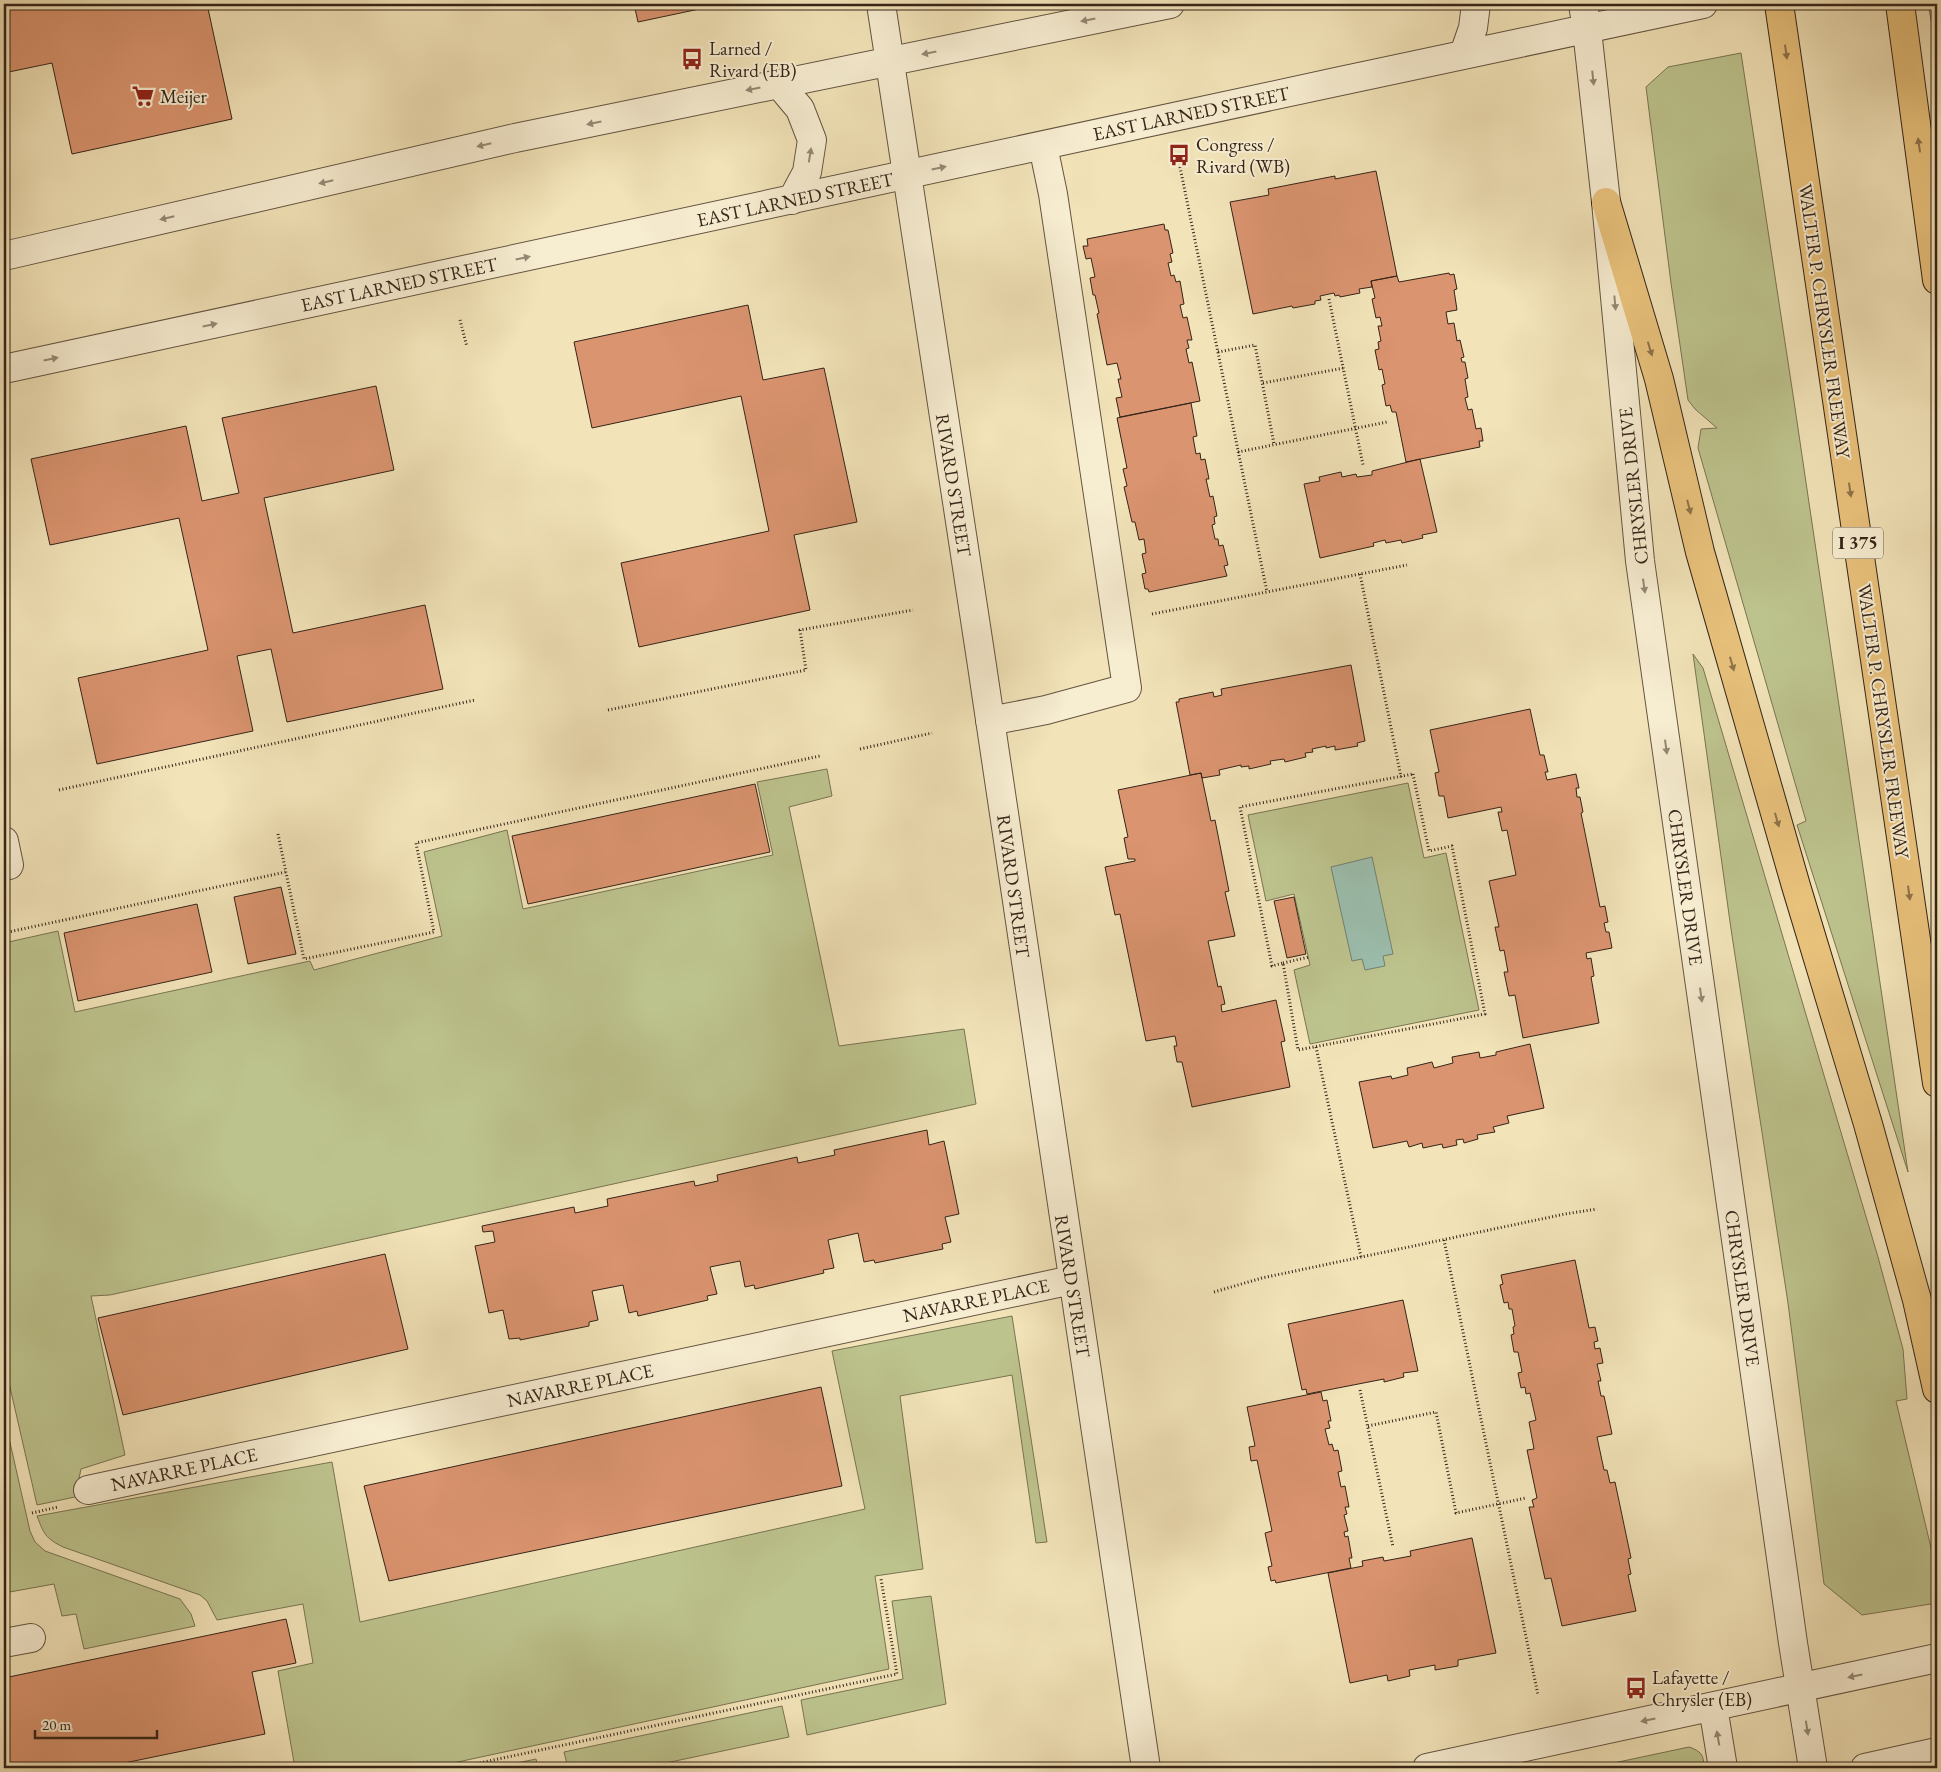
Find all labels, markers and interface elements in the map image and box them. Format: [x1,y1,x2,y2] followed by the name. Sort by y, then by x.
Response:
[1080,17,1096,25] one-way arrow
[709,36,796,83] place label: Larned / Rivard (EB)
[1782,44,1790,60] one-way arrow
[679,46,705,72] bus stop icon: Larned / Rivard (EB)
[921,49,937,57] one-way arrow
[1589,70,1597,86] one-way arrow
[1091,80,1292,147] street label: EAST LARNED STREET
[130,83,156,109] supermarket icon: Meijer
[160,84,208,109] place label: Meijer
[744,86,760,94] one-way arrow
[586,119,601,127] one-way arrow
[1196,132,1290,179] place label: Congress / Rivard (WB)
[1915,136,1923,152] one-way arrow
[477,141,492,149] one-way arrow
[1166,142,1192,168] bus stop icon: Congress / Rivard (WB)
[806,147,814,163] one-way arrow
[931,164,946,172] one-way arrow
[695,166,896,233] street label: EAST LARNED STREET
[318,178,333,186] one-way arrow
[1793,182,1856,461] street label: WALTER P. CHRYSLER FREEWAY
[160,214,175,222] one-way arrow
[299,251,500,318] street label: EAST LARNED STREET
[516,254,531,262] one-way arrow
[1612,295,1620,311] one-way arrow
[203,321,218,329] one-way arrow
[1647,342,1654,357] one-way arrow
[44,355,59,363] one-way arrow
[1613,406,1654,566] street label: CHRYSLER DRIVE
[930,412,977,559] street label: RIVARD STREET
[1846,482,1854,498] one-way arrow
[1685,500,1693,515] one-way arrow
[1833,528,1883,558] road number: I 375
[1640,579,1648,595] one-way arrow
[1852,582,1915,861] street label: WALTER P. CHRYSLER FREEWAY
[1728,656,1736,671] one-way arrow
[1663,740,1671,756] one-way arrow
[1662,807,1709,967] street label: CHRYSLER DRIVE
[1773,812,1781,827] one-way arrow
[991,813,1036,960] street label: RIVARD STREET
[1906,885,1914,901] one-way arrow
[1697,987,1705,1003] one-way arrow
[1719,1208,1766,1368] street label: CHRYSLER DRIVE
[1049,1213,1096,1360] street label: RIVARD STREET
[901,1273,1052,1328] street label: NAVARRE PLACE
[505,1358,656,1413] street label: NAVARRE PLACE
[109,1442,260,1497] street label: NAVARRE PLACE
[1652,1665,1752,1712] place label: Lafayette / Chrysler (EB)
[1848,1672,1863,1680] one-way arrow
[1623,1675,1649,1701] bus stop icon: Lafayette / Chrysler (EB)
[35,1707,158,1739] scale bar
[42,1715,71,1734] text: 20 m
[1640,1717,1656,1725] one-way arrow
[1803,1721,1811,1737] one-way arrow
[1714,1729,1722,1745] one-way arrow

